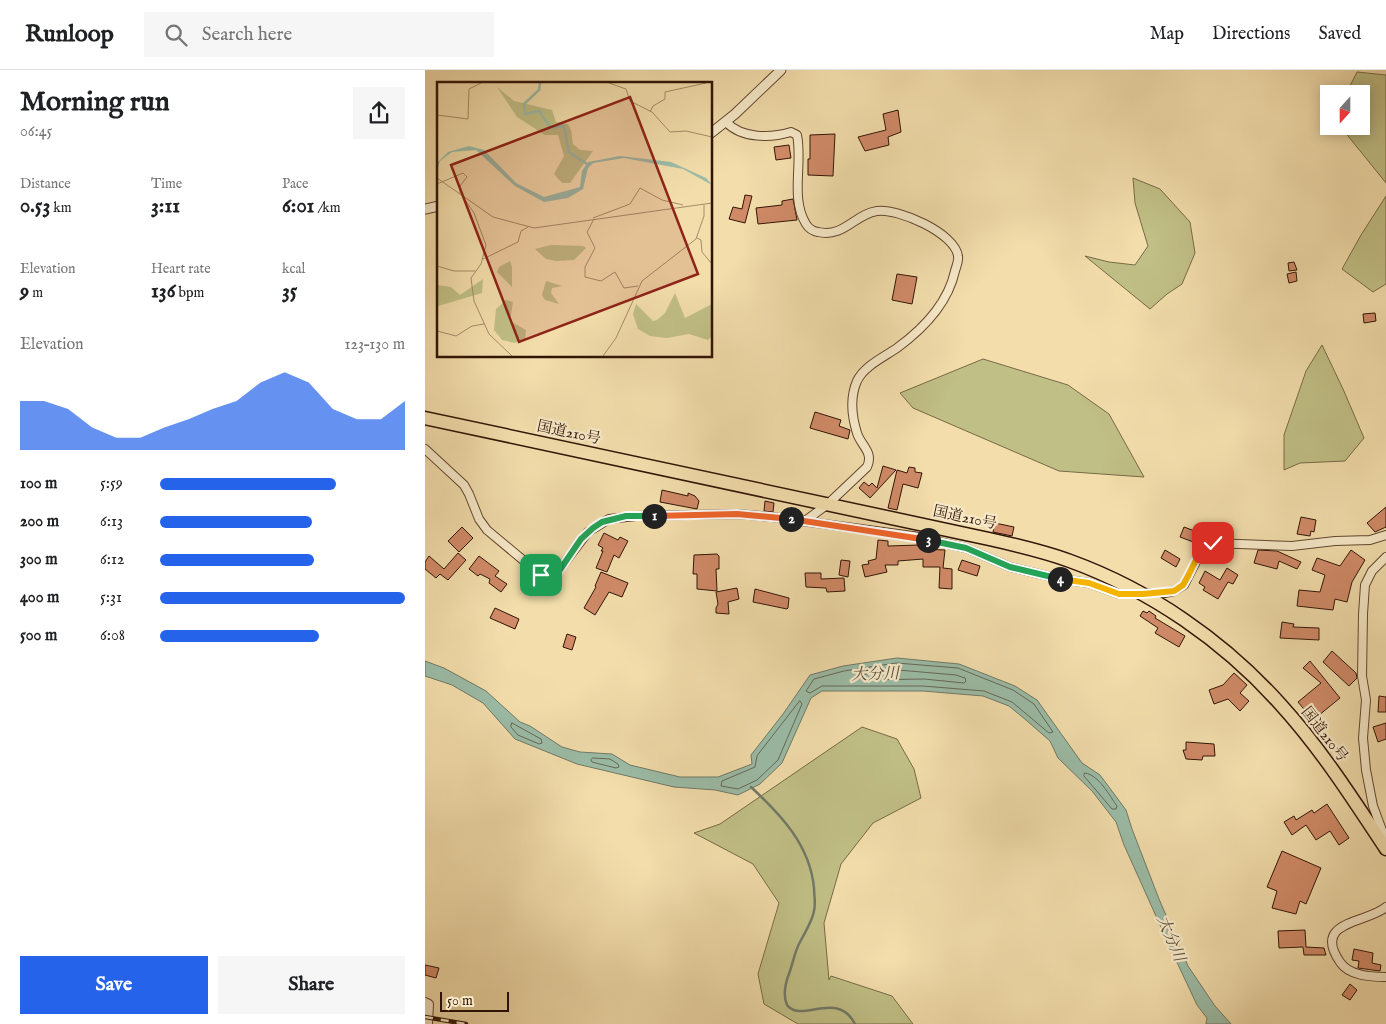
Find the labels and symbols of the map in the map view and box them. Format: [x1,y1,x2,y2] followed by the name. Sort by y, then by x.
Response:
[437,82,713,358] inset map
[1320,85,1370,135] north arrow
[535,416,603,449] street label: 国道210号
[931,501,999,534] street label: 国道210号
[641,504,667,528] pin: 1
[779,506,803,532] pin: 2
[1192,522,1234,564] pin
[915,528,941,552] pin: 3
[520,554,562,596] pin
[1047,566,1073,592] pin: 4
[851,664,901,686] water label: 大分川
[1297,703,1352,766] street label: 国道210号
[1152,913,1190,967] water label: 大分川
[440,989,509,1012] scale bar

